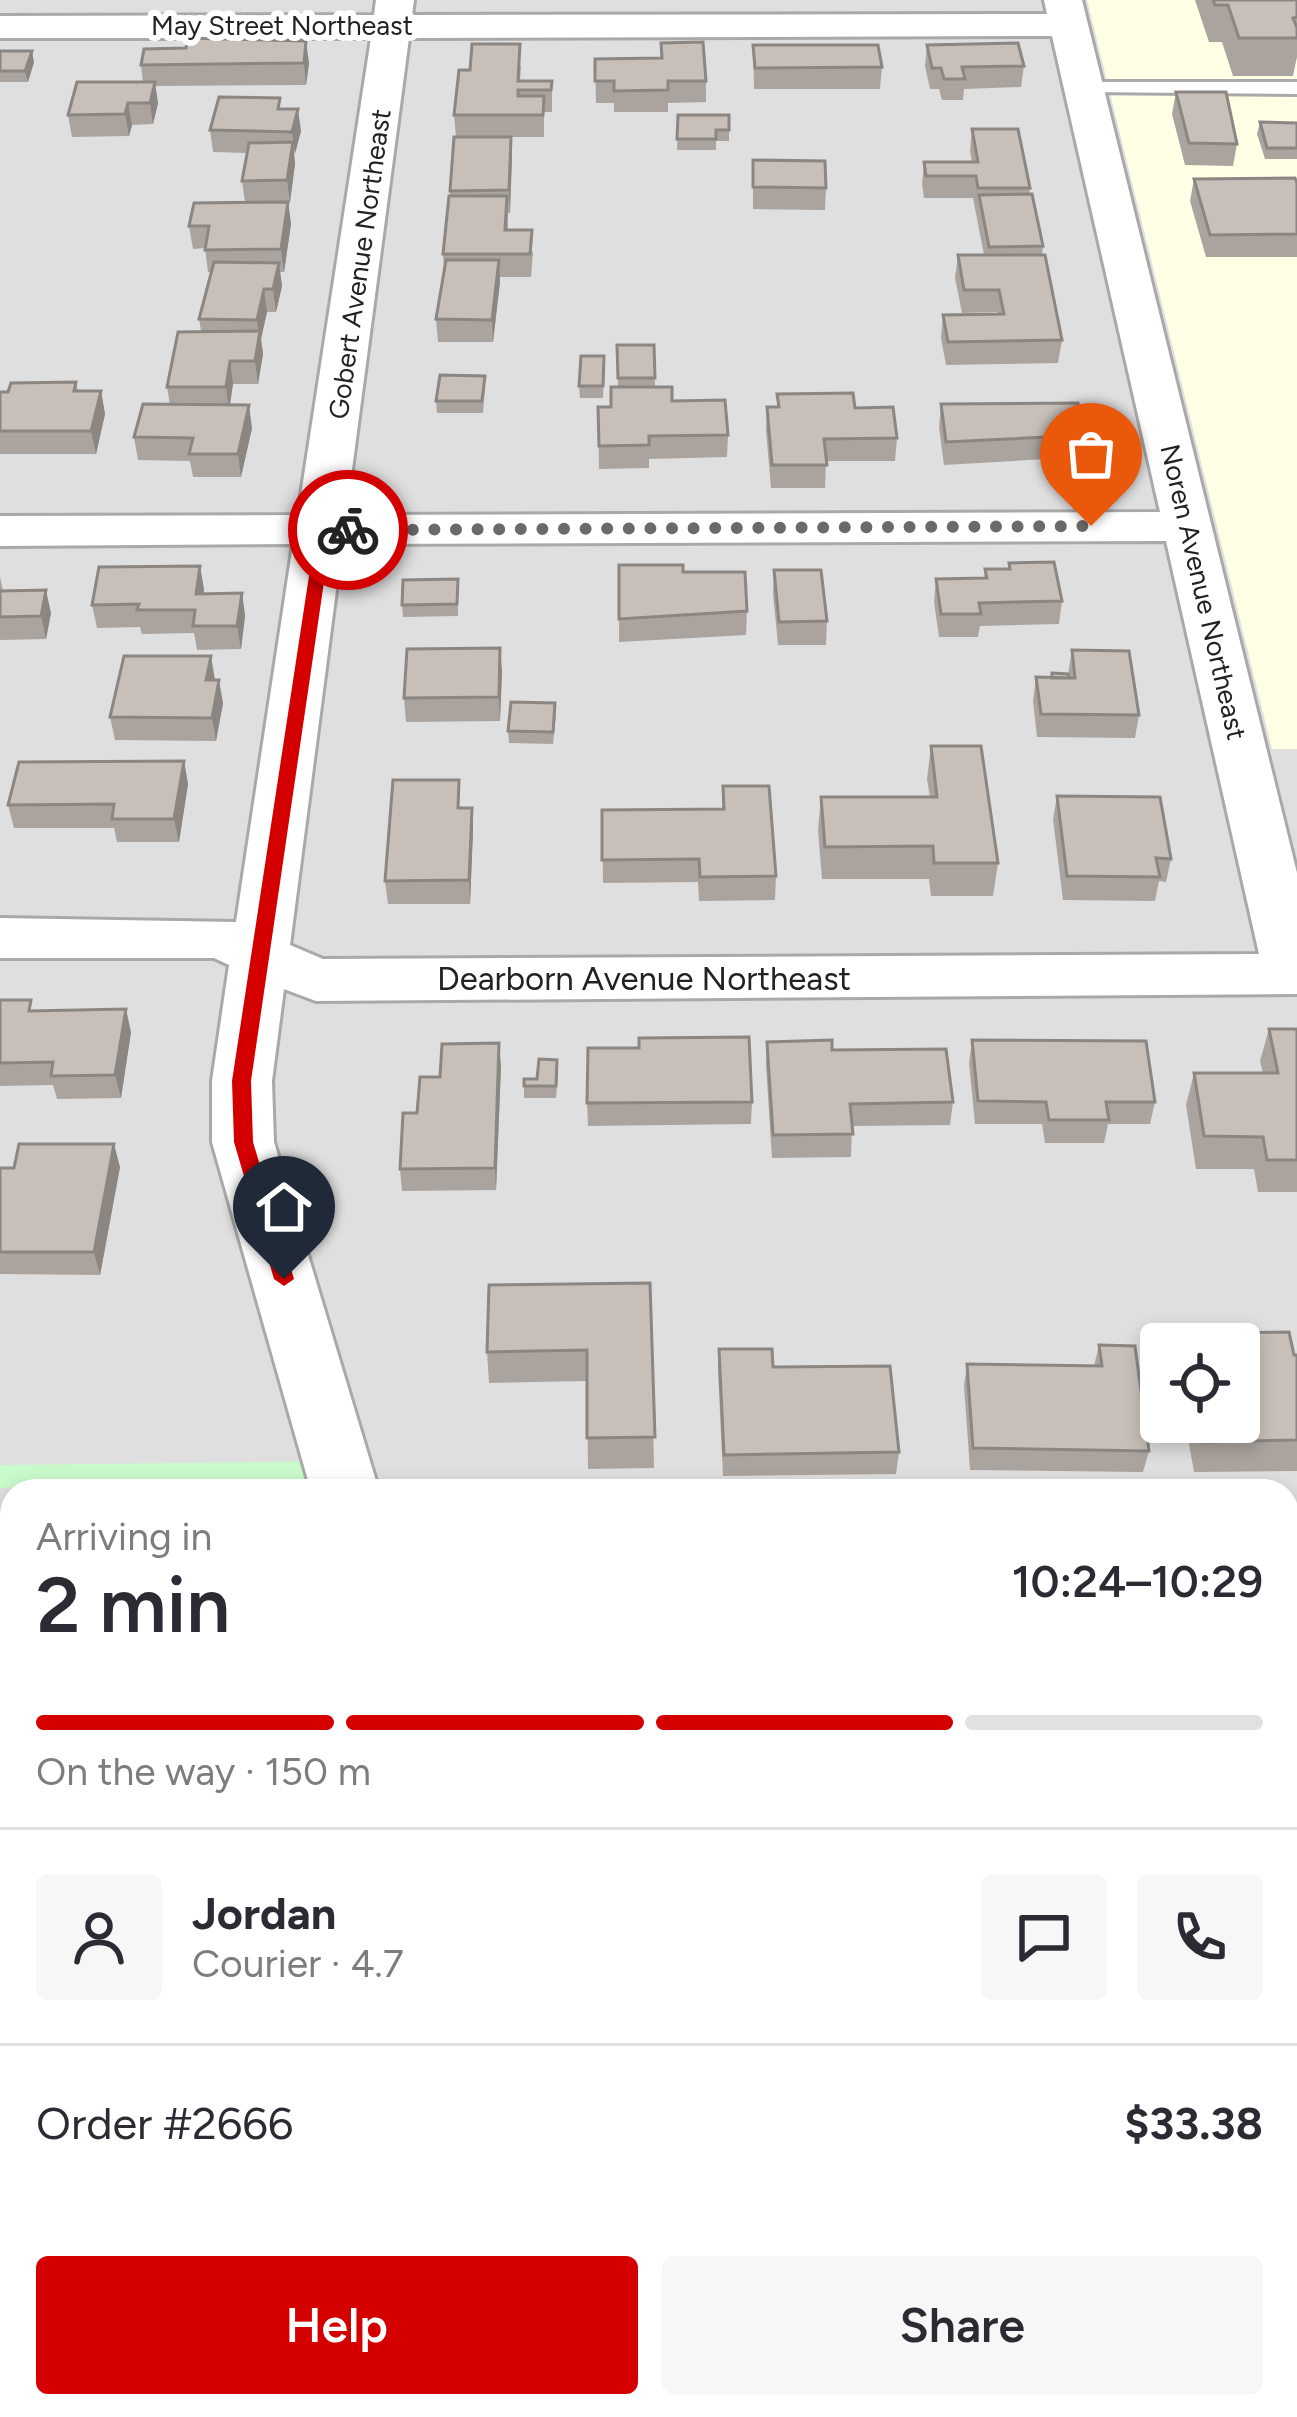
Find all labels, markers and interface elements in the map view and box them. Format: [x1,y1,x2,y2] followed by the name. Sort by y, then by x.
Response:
[151,9,413,42] street label: May Street Northeast
[321,107,398,421] street label: Gobert Avenue Northeast
[1040,403,1142,526] pin
[1058,421,1124,487] icon: bag
[1153,441,1254,743] street label: Noren Avenue Northeast
[288,470,408,590] courier
[315,497,381,563] icon: bike
[437,959,851,998] street label: Dearborn Avenue Northeast
[233,1156,335,1279] pin
[251,1174,317,1240] icon: home
[1140,1323,1260,1443] map controls
[1140,1323,1260,1443] button: locate
[36,1513,212,1560] text: Arriving in
[1012,1554,1263,1608] text: 10:24–10:29
[36,1558,230,1652] text: 2 min
[36,1748,371,1795] text: On the way · 150 m
[36,1874,162,2000] button: person
[981,1874,1107,2000] button: chat
[1137,1874,1263,2000] button: phone
[192,1886,336,1940] text: Jordan
[192,1940,404,1987] text: Courier · 4.7
[36,2096,293,2150] text: Order #2666
[1124,2096,1263,2150] text: $33.38
[36,2256,638,2394] button: Help
[662,2256,1263,2394] button: Share

